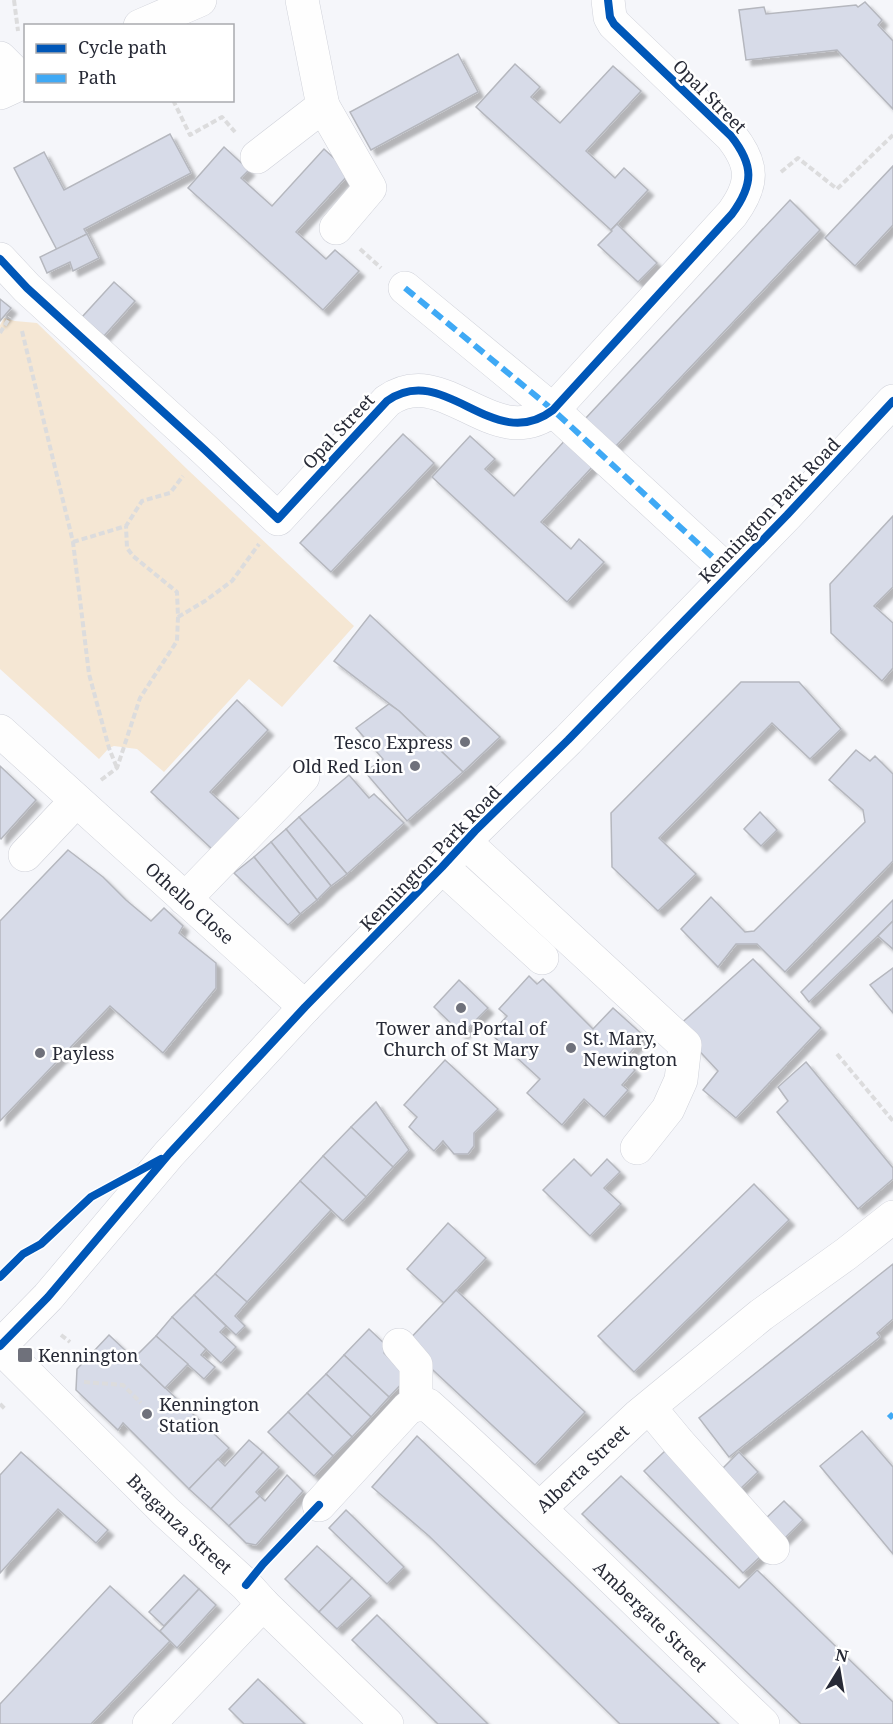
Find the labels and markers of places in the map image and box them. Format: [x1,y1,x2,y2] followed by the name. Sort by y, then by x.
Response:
[334,730,453,754] place label: Tesco Express
[458,735,472,749] marker: Tesco Express
[292,754,403,778] place label: Old Red Lion
[408,759,422,773] marker: Old Red Lion
[454,1001,468,1015] marker: Tower and Portal of Church of St Mary
[376,1016,547,1061] place label: Tower and Portal of Church of St Mary
[583,1026,678,1071] place label: St. Mary, Newington
[52,1041,114,1065] place label: Payless
[564,1041,578,1055] marker: St. Mary, Newington
[33,1046,47,1060] marker: Payless
[38,1343,139,1367] place label: Kennington
[16,1346,34,1364] marker: Kennington
[159,1392,260,1437] place label: Kennington Station
[140,1407,154,1421] marker: Kennington Station

